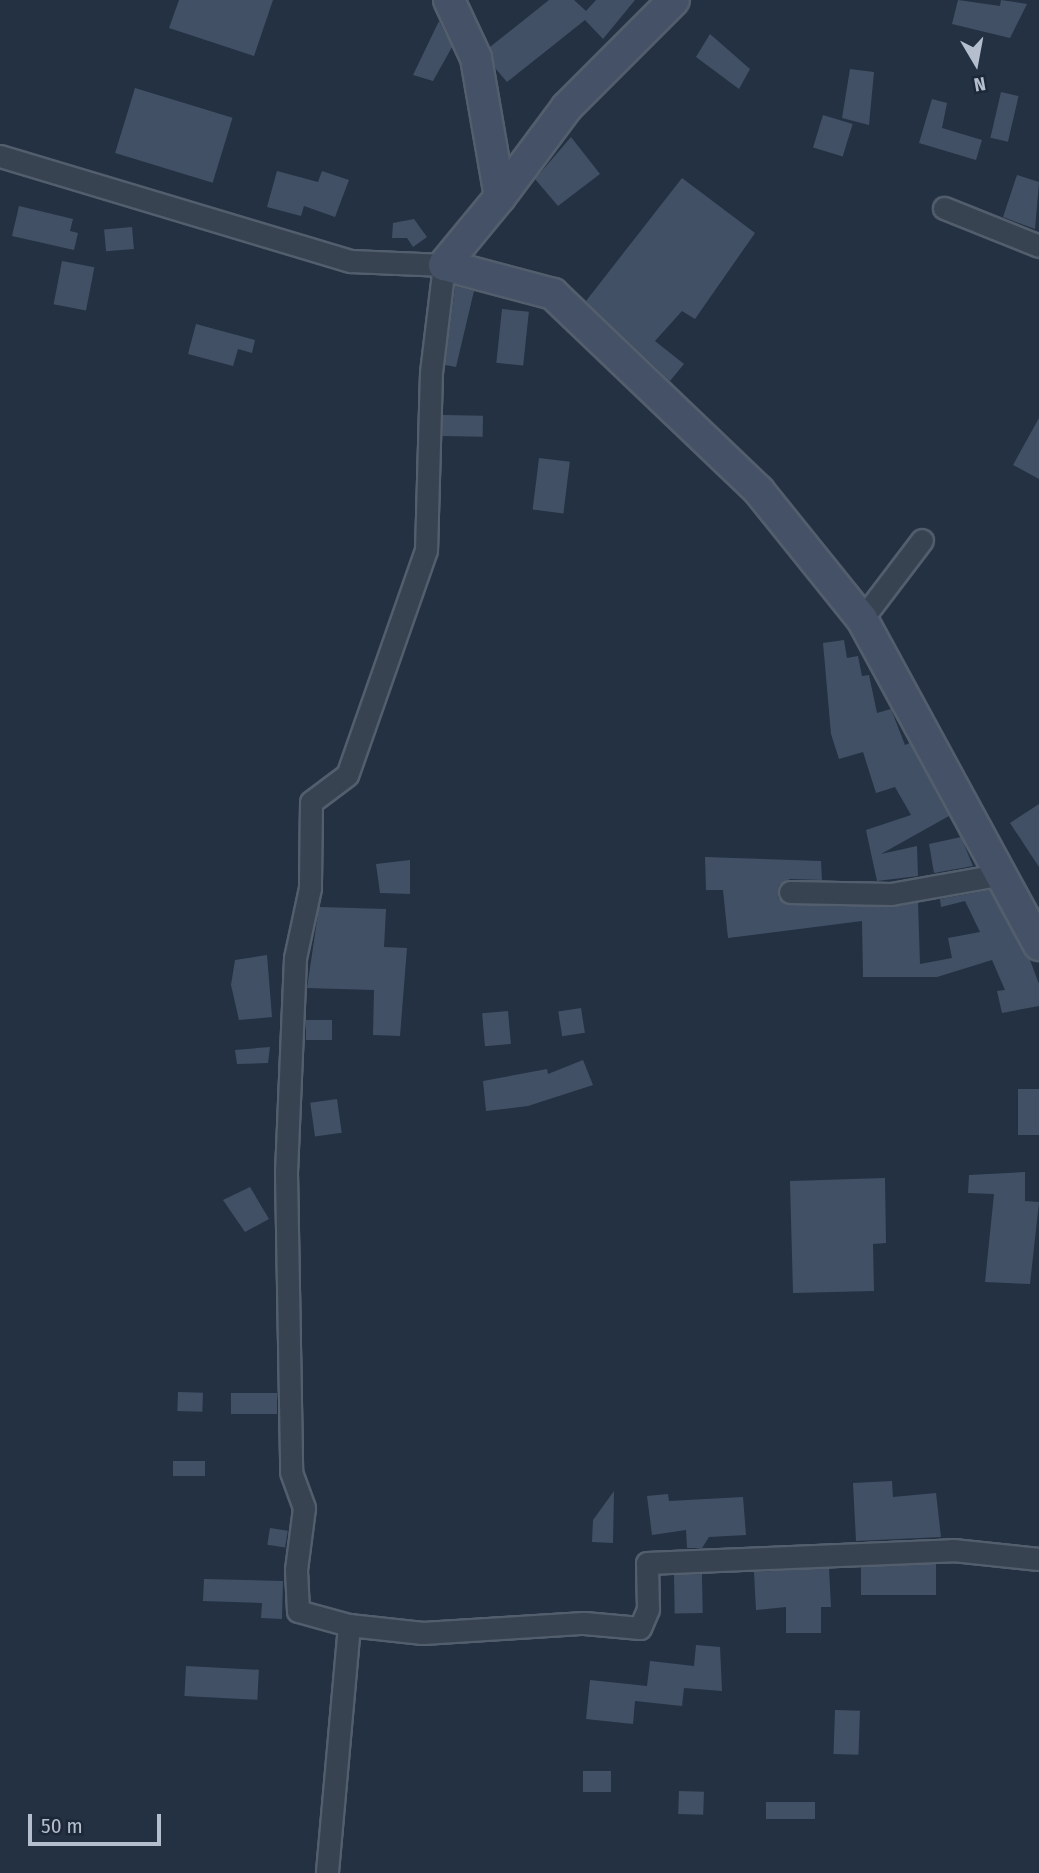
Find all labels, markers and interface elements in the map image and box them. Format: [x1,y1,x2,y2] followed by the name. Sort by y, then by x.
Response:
[941,28,1011,98] north arrow
[972,72,987,96] text: N
[32,1800,164,1844] scale bar
[41,1813,83,1839] text: 50 m

